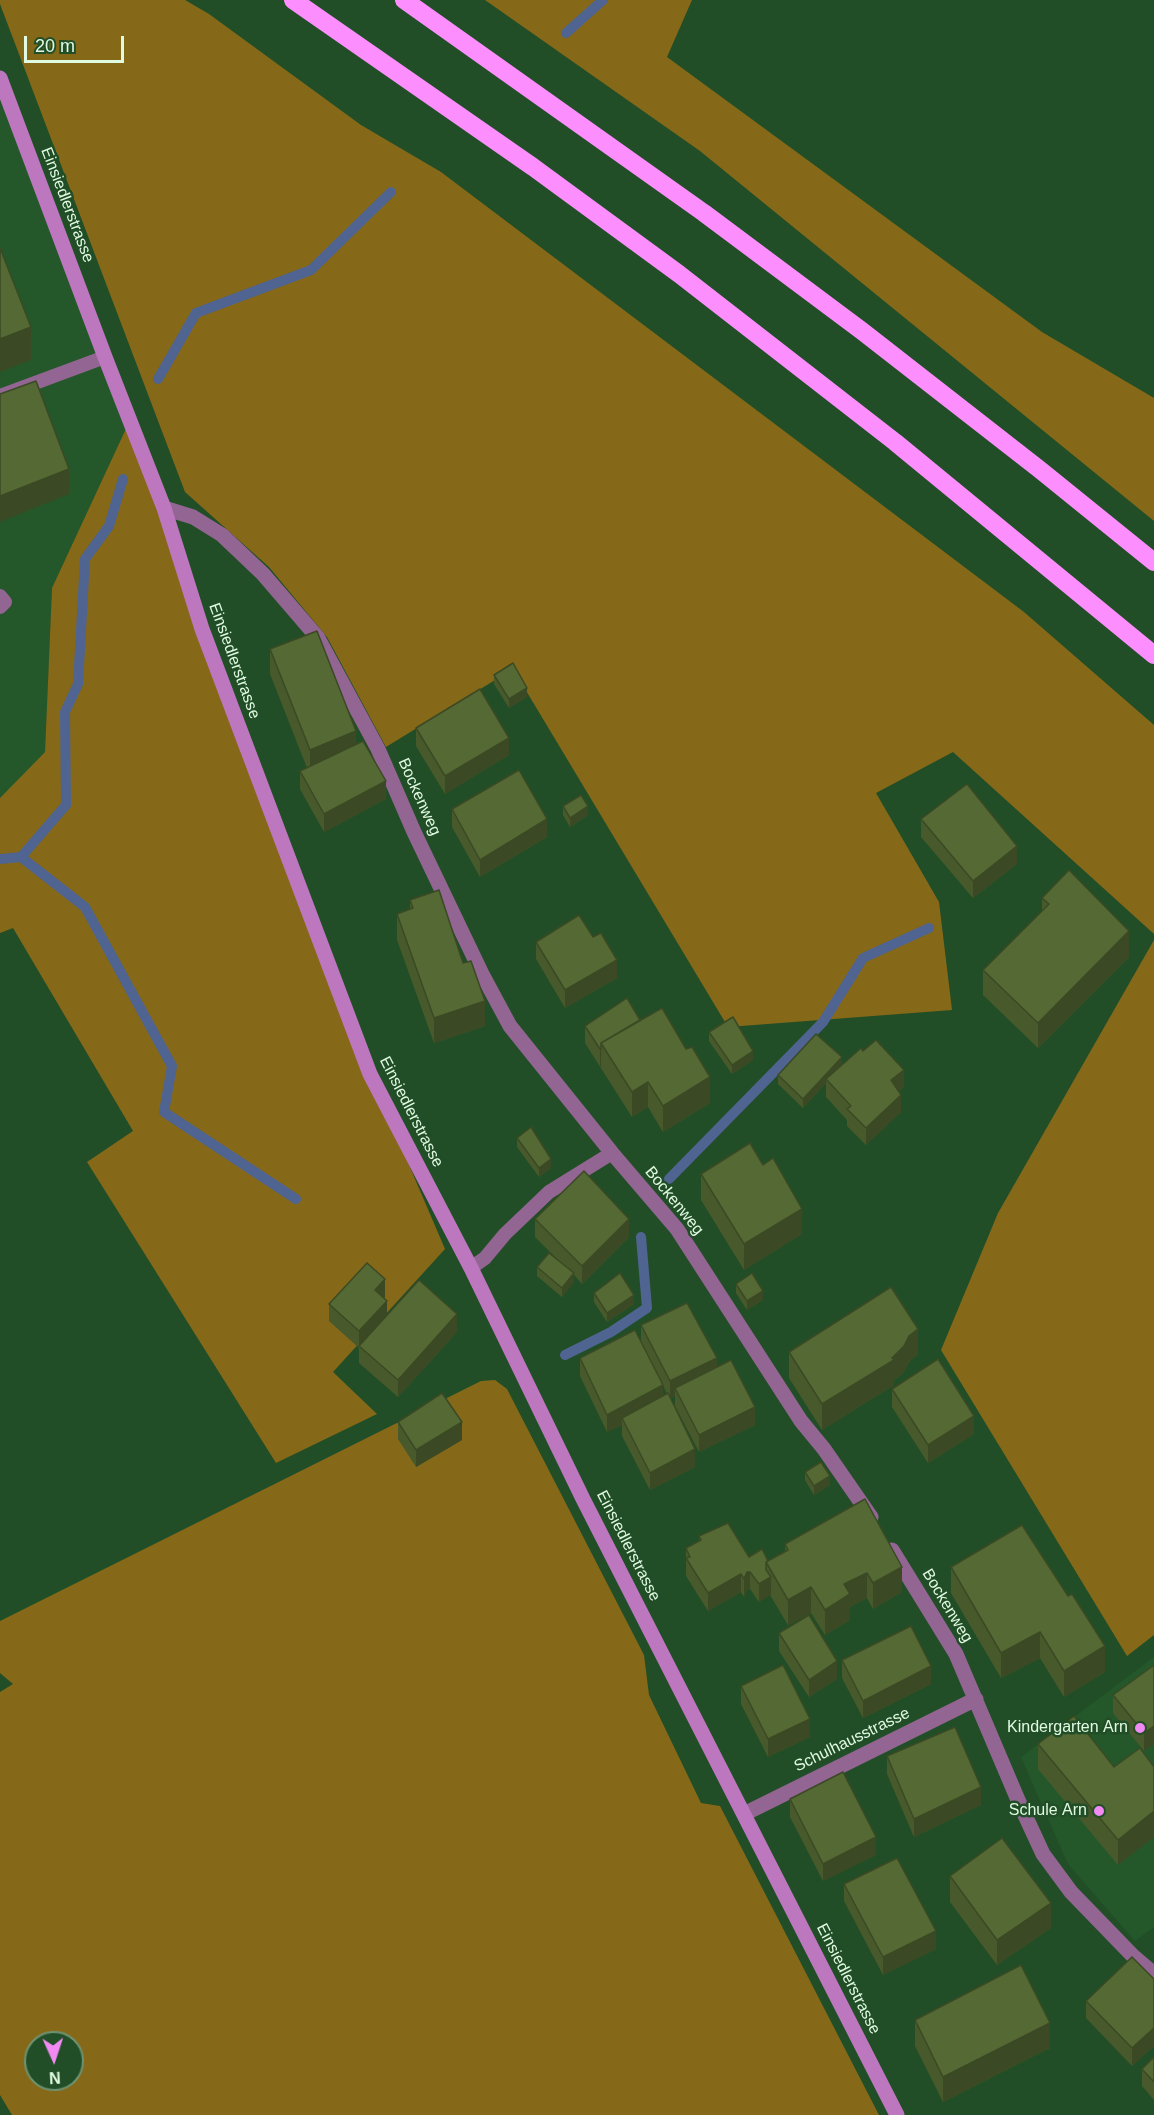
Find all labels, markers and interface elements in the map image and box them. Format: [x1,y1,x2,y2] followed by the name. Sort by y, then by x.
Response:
[27,24,128,62] scale bar
[35,36,75,56] text: 20 m
[36,145,98,265] street label: Einsiedlerstrasse
[204,600,264,722] street label: Einsiedlerstrasse
[393,755,445,839] street label: Bockenweg
[375,1053,447,1171] street label: Einsiedlerstrasse
[641,1163,707,1239] street label: Bockenweg
[592,1487,664,1605] street label: Einsiedlerstrasse
[917,1566,977,1646] street label: Bockenweg
[791,1704,913,1776] street label: Schulhausstrasse
[1007,1718,1128,1738] place label: Kindergarten Arn
[1133,1721,1147,1735] marker: Kindergarten Arn
[1009,1801,1087,1821] place label: Schule Arn
[1092,1804,1106,1818] marker: Schule Arn
[812,1920,884,2038] street label: Einsiedlerstrasse
[24,2031,84,2091] north arrow
[49,2069,61,2086] text: N

